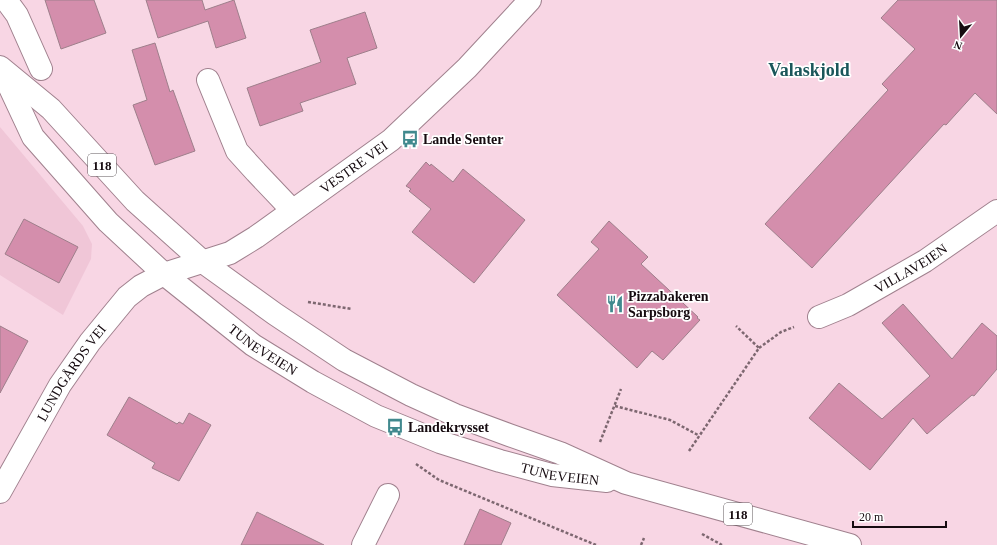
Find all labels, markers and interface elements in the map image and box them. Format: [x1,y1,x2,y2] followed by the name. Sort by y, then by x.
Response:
[941,16,981,56] north arrow
[952,39,964,52] text: N
[768,60,850,80] district label: Valaskjold
[400,129,420,149] bus stop icon: Lande Senter
[423,132,504,147] place label: Lande Senter
[317,138,391,197] street label: VESTRE VEI
[88,154,116,176] road number: 118
[872,241,950,296] street label: VILLAVEIEN
[628,289,709,320] place label: Pizzabakeren Sarpsborg
[605,294,625,314] restaurant icon: Pizzabakeren Sarpsborg
[225,321,300,378] street label: TUNEVEIEN
[34,322,109,424] street label: LUNDGÅRDS VEI
[385,417,405,437] bus stop icon: Landekrysset
[408,420,489,435] place label: Landekrysset
[519,460,600,488] street label: TUNEVEIEN
[724,503,752,525] road number: 118
[853,503,946,529] scale bar
[859,510,884,524] text: 20 m

